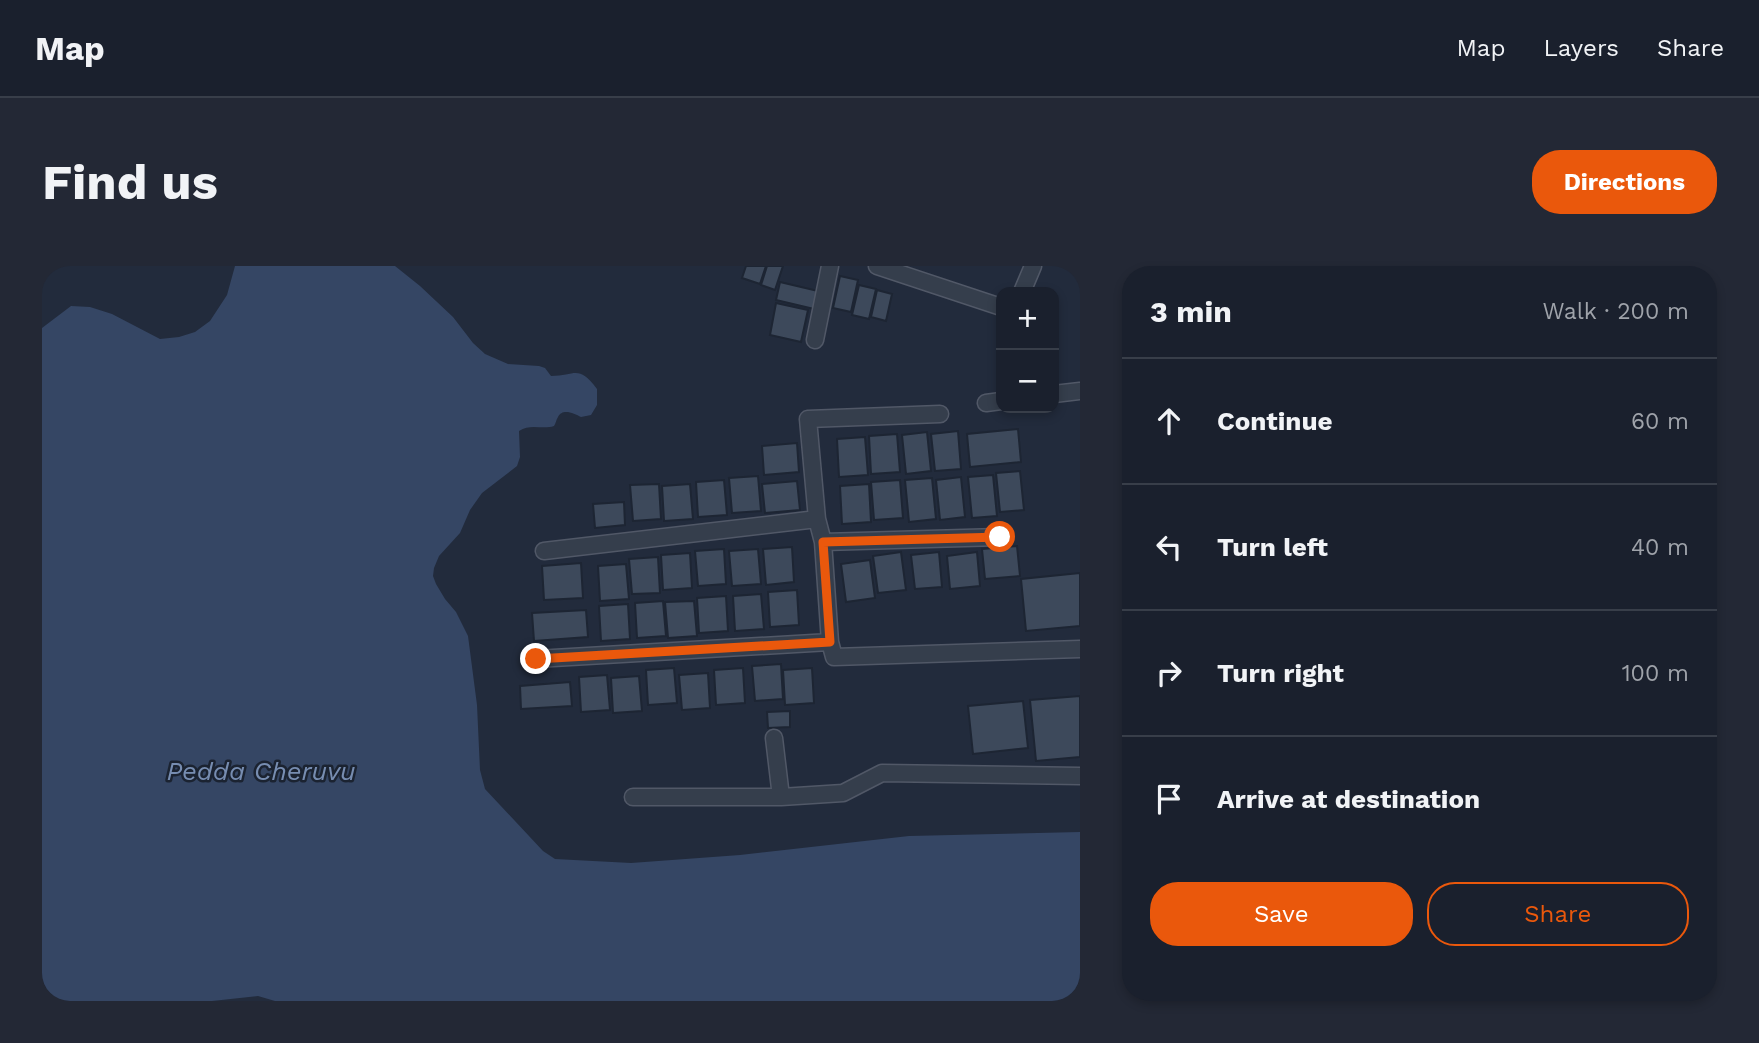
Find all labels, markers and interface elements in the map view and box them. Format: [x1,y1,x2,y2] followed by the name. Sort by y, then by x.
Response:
[35,29,105,68] text: Map
[1457,34,1505,62] text: Map
[1543,34,1619,62] text: Layers
[1657,34,1724,62] text: Share
[1532,150,1717,214] button: Directions
[42,153,218,211] text: Find us
[996,287,1059,413] map controls
[996,287,1059,350] button: +
[1150,294,1232,329] text: 3 min
[1543,298,1689,325] text: Walk · 200 m
[996,350,1059,413] button: −
[1150,402,1188,440] icon: ahead
[1217,406,1333,436] text: Continue
[1631,408,1689,435] text: 60 m
[984,521,1015,552] route start
[1150,528,1188,566] icon: left
[1217,532,1328,562] text: Turn left
[1631,534,1689,561] text: 40 m
[520,643,551,674] route end
[1150,654,1188,692] icon: right
[1217,658,1344,688] text: Turn right
[1622,660,1689,687] text: 100 m
[166,756,356,786] water label: Pedda Cheruvu
[1150,780,1188,818] icon: arrive
[1217,784,1480,814] text: Arrive at destination
[1150,882,1413,946] button: Save
[1427,882,1689,946] button: Share

